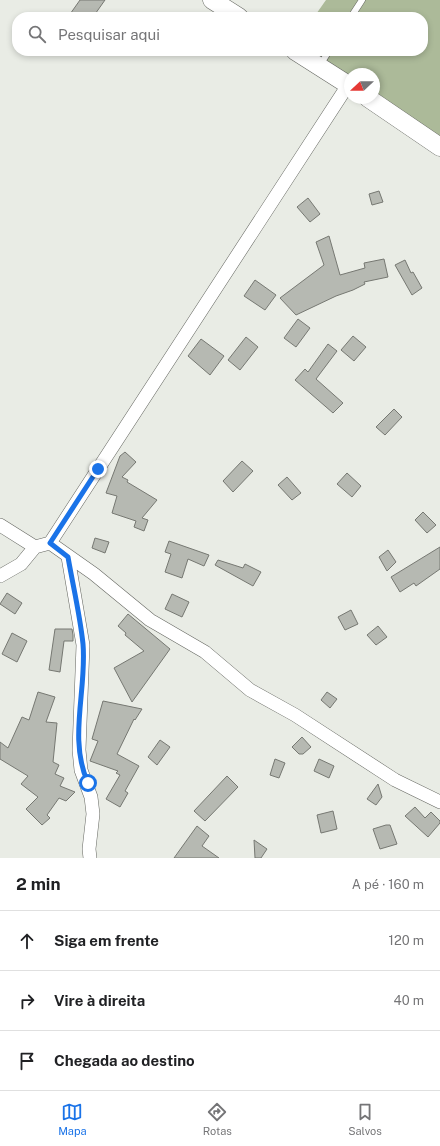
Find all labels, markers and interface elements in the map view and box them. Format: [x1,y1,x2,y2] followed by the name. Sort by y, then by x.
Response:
[12,12,428,56] search box
[26,23,48,45] icon: search
[58,26,160,43] text: Pesquisar aqui
[344,68,380,104] north arrow
[89,460,107,478] route end
[79,774,97,792] route start
[16,874,61,894] text: 2 min
[352,877,424,892] text: A pé · 160 m
[16,930,38,952] icon: ahead
[54,932,159,949] text: Siga em frente
[389,933,424,948] text: 120 m
[16,990,38,1012] icon: right
[54,992,145,1009] text: Vire à direita
[393,993,424,1008] text: 40 m
[16,1050,38,1072] icon: arrive
[54,1052,195,1069] text: Chegada ao destino
[58,1101,87,1137] tab: Mapa
[203,1101,232,1137] tab: Rotas
[348,1101,382,1137] tab: Salvos

